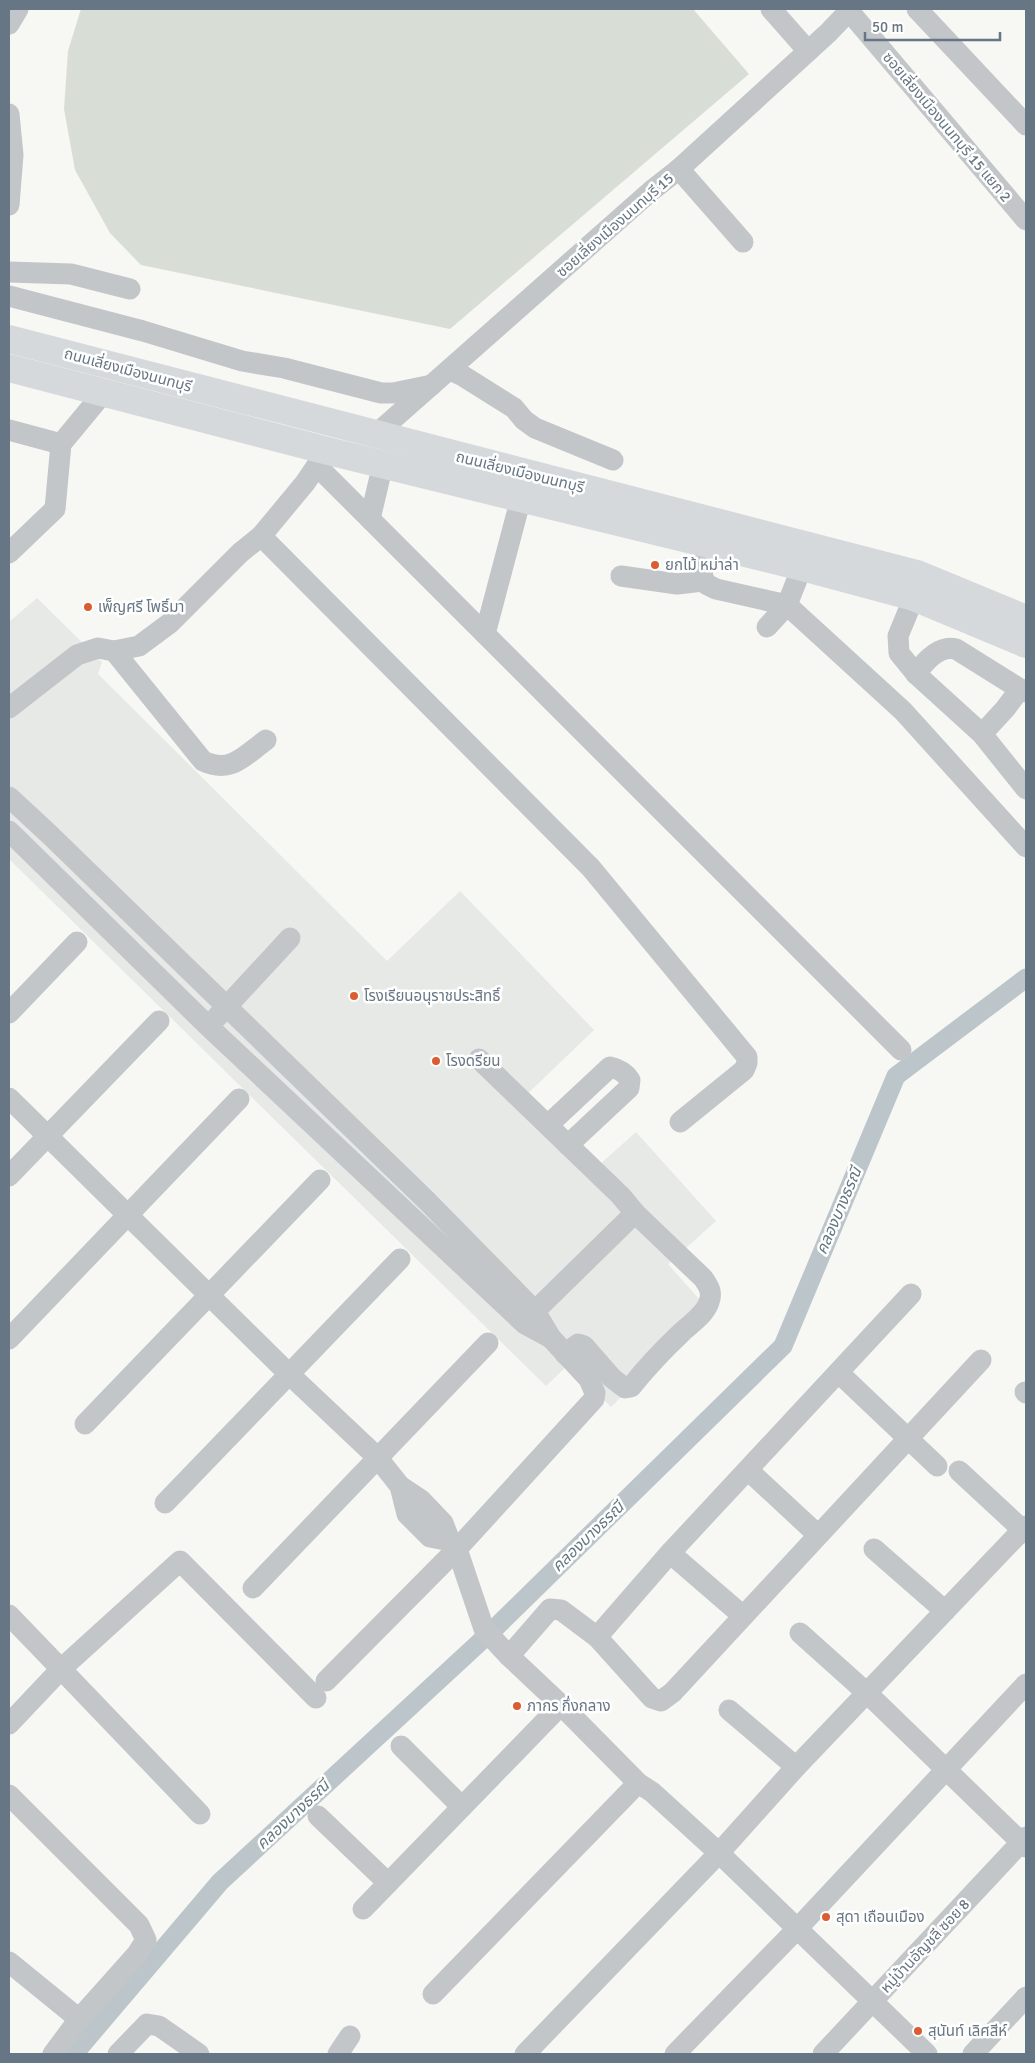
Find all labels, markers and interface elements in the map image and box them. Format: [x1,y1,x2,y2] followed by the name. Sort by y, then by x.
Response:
[865,10,1000,42] scale bar
[872,18,903,36] text: 50 m
[879,47,1017,206] street label: ซอยเลี่ยงเมืองนนทบุรี 15 แยก 2
[551,168,677,281] street label: ซอยเลี่ยงเมืองนนทบุรี 15
[62,342,194,396] street label: ถนนเลี่ยงเมืองนนทบุรี
[454,445,586,497] street label: ถนนเลี่ยงเมืองนนทบุรี
[665,556,739,574] place label: ยกไม้ หม่าล่า
[649,559,661,571] marker: ยกไม้ หม่าล่า
[98,598,184,616] place label: เพ็ญศรี โพธิ์มา
[82,601,94,613] marker: เพ็ญศรี โพธิ์มา
[364,987,501,1005] place label: โรงเรียนอนุราชประสิทธิ์
[348,990,360,1002] marker: โรงเรียนอนุราชประสิทธิ์
[446,1052,501,1070] place label: โรงดรียน
[430,1055,442,1067] marker: โรงดรียน
[812,1163,867,1258] water label: คลองบางธรณี
[548,1496,630,1576] water label: คลองบางธรณี
[527,1695,611,1715] place label: ภากร กึ่งกลาง
[511,1700,523,1712] marker: ภากร กึ่งกลาง
[252,1775,335,1854] water label: คลองบางธรณี
[877,1895,973,1997] street label: หมู่บ้านอัญชลี ซอย 8
[836,1908,925,1926] place label: สุดา เถือนเมือง
[820,1911,832,1923] marker: สุดา เถือนเมือง
[928,2022,1007,2040] place label: สุนันท์ เลิศสีห์
[912,2025,924,2037] marker: สุนันท์ เลิศสีห์

